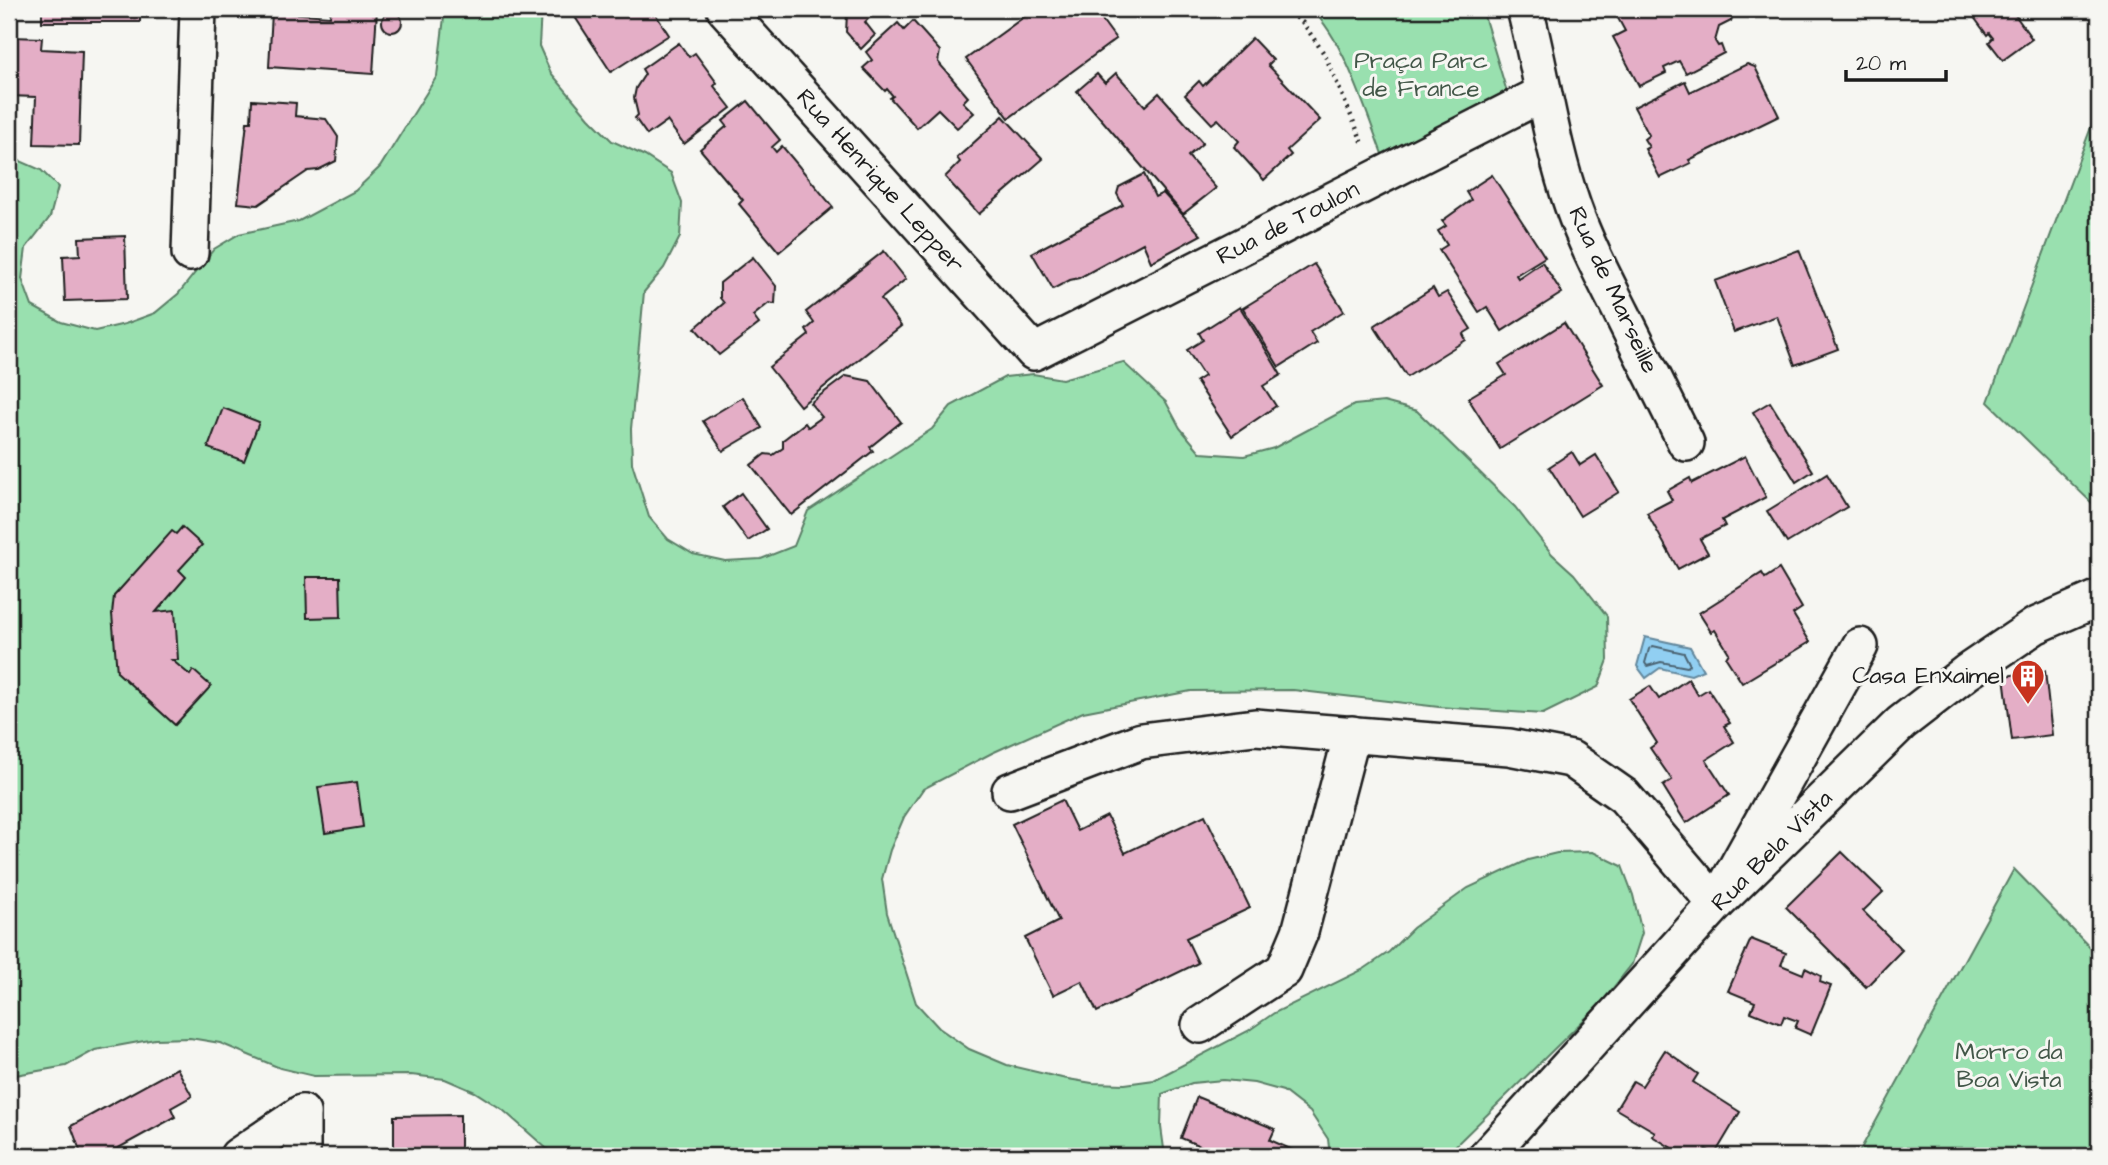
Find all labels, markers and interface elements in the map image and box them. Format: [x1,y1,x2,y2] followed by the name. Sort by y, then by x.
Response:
[1846,38,1945,82] scale bar
[1354,44,1488,106] park label: Praça Parc de France
[1856,49,1907,78] text: 20 m
[788,81,972,281] street label: Rua Henrique Lepper
[1211,172,1365,274] street label: Rua de Toulon
[1559,201,1667,379] street label: Rua de Marseille
[2009,657,2047,706] building icon: Casa Enxaimel
[1852,659,2004,693] place label: Casa Enxaimel
[1704,783,1840,919] street label: Rua Bela Vista
[1955,1035,2063,1097] park label: Morro da Boa Vista

